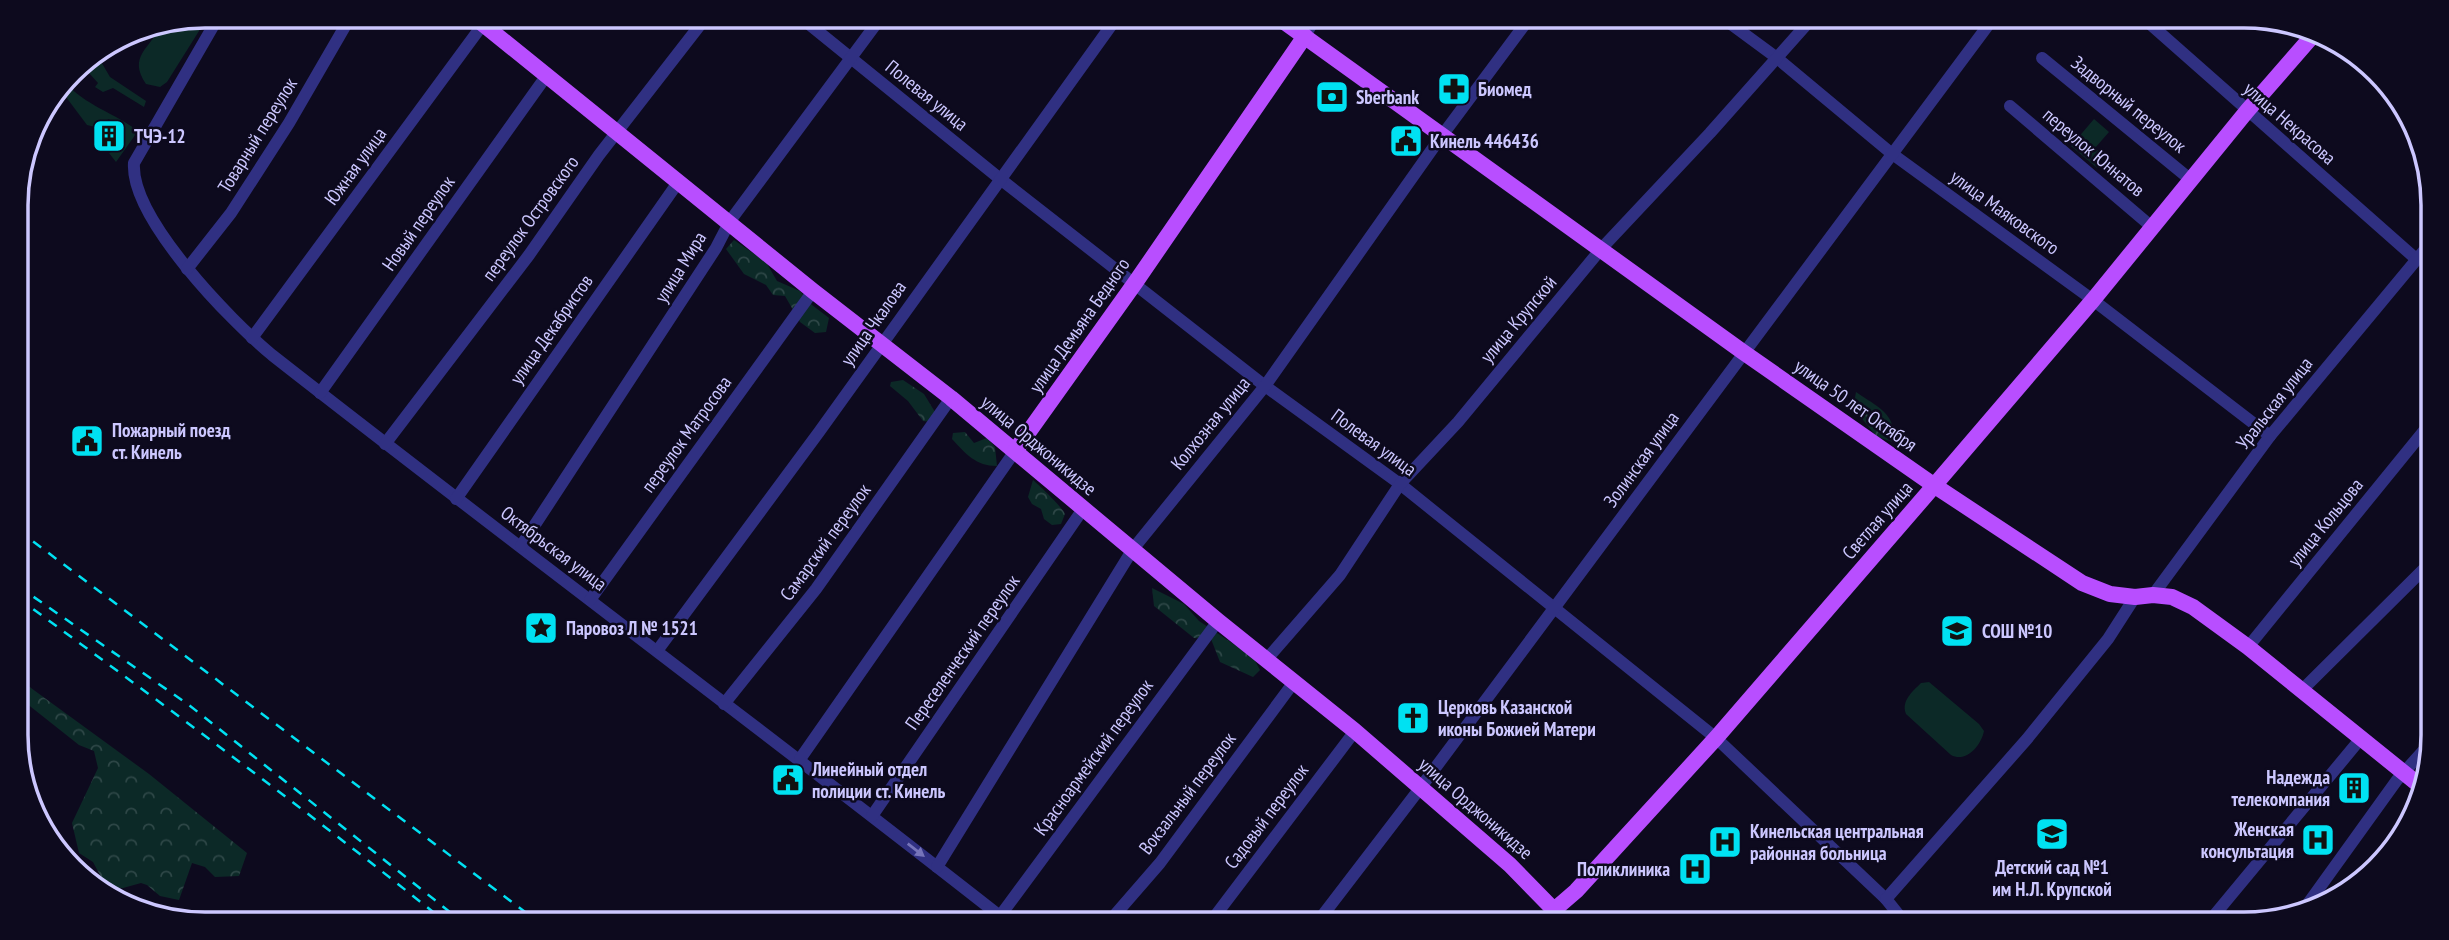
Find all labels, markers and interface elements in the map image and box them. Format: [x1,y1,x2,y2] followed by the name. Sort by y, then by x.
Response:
[2067,50,2192,158] street label: Задворный переулок
[881,54,973,136] street label: Полевая улица
[1435,70,1473,108] pharmacy icon: Биомед
[212,72,302,197] street label: Товарный переулок
[2239,76,2341,170] street label: улица Некрасова
[1478,77,1532,101] place label: Биомед
[1313,78,1351,116] bank icon: Sberbank
[1356,85,1419,109] place label: Sberbank
[2038,102,2150,202] street label: переулок Юннатов
[90,117,128,155] building icon: ТЧЭ-12
[1387,122,1425,160] public building icon: Кинель 446436
[319,123,391,209] street label: Южная улица
[134,124,186,148] place label: ТЧЭ-12
[1430,129,1539,153] place label: Кинель 446436
[476,151,584,285] street label: переулок Островского
[1946,164,2064,260] street label: улица Маяковского
[376,170,460,275] street label: Новый переулок
[649,227,711,307] street label: улица Мира
[1024,253,1134,397] street label: улица Демьяна Бедного
[504,269,598,389] street label: улица Декабристов
[1475,271,1561,367] street label: улица Крупской
[835,276,911,370] street label: улица Чкалова
[2231,352,2317,454] street label: Уральская улица
[1790,354,1922,456] street label: улица 50 лет Октября
[636,371,736,497] street label: переулок Матросова
[1165,372,1255,474] street label: Колхозная улица
[976,390,1102,500] street label: улица Орджоникидзе
[1327,403,1421,481] street label: Полевая улица
[1598,406,1684,512] street label: Золинская улица
[112,418,231,464] place label: Пожарный поезд ст. Кинель
[68,422,106,460] public building icon: Пожарный поезд ст. Кинель
[2282,473,2368,571] street label: улица Кольцова
[1837,476,1917,564] street label: Светлая улица
[774,478,876,605] street label: Самарский переулок
[496,500,612,596] street label: Октябрьская улица
[899,569,1025,734] street label: Переселенческий переулок
[522,609,560,647] place icon: Паровоз Л № 1521
[1938,612,1976,650] school or university icon: СОШ №10
[566,616,698,640] place label: Паровоз Л № 1521
[1982,619,2052,643] place label: СОШ №10
[1028,674,1158,840] street label: Красноармейский переулок
[1438,695,1596,741] place label: Церковь Казанской иконы Божией Матери
[1394,699,1432,737] church icon: Церковь Казанской иконы Божией Матери
[1133,727,1241,859] street label: Вокзальный переулок
[1414,752,1538,864] street label: улица Орджоникидзе
[811,757,945,803] place label: Линейный отдел полиции ст. Кинель
[1219,758,1314,873] street label: Садовый переулок
[769,761,807,799] public building icon: Линейный отдел полиции ст. Кинель
[2231,765,2330,811] place label: Надежда телекомпания
[2335,769,2373,807] building icon: Надежда телекомпания
[2033,815,2071,853] school or university icon: Детский сад №1 им Н.Л. Крупской
[2201,817,2294,863] place label: Женская консультация
[1750,819,1924,865] place label: Кинельская центральная районная больница
[2299,821,2337,859] hospital icon: Женская консультация
[1706,823,1744,861] hospital icon: Кинельская центральная районная больница
[907,843,925,857] one-way arrow
[1676,850,1714,888] hospital icon: Поликлиника
[1992,855,2112,901] place label: Детский сад №1 им Н.Л. Крупской
[1577,857,1670,881] place label: Поликлиника

